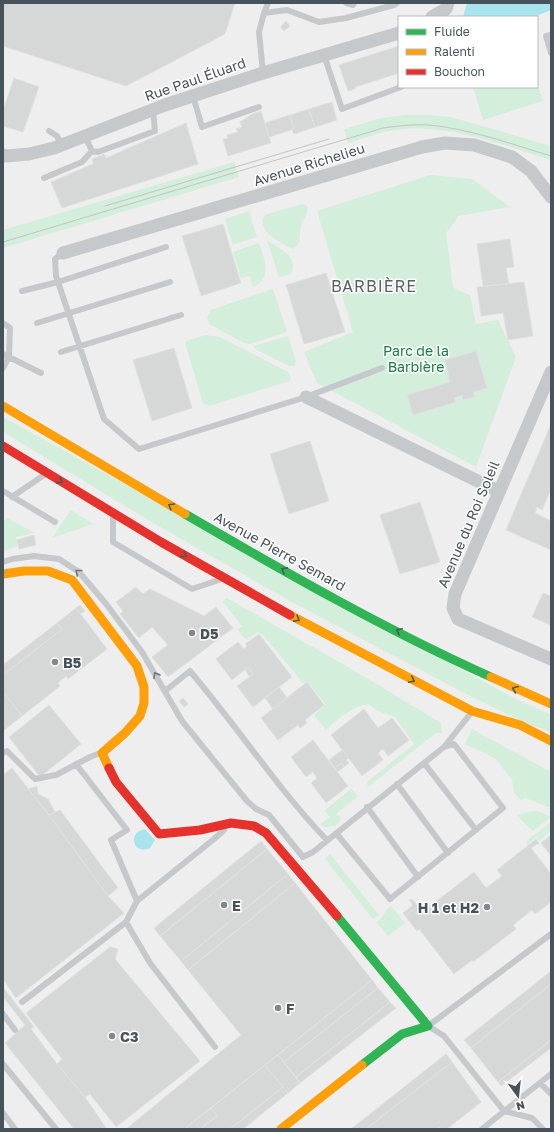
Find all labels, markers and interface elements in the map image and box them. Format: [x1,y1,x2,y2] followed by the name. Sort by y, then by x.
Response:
[398,16,538,88] legend
[434,24,470,39] text: Fluide
[434,44,475,59] text: Ralenti
[142,54,248,104] street label: Rue Paul Éluard
[434,64,485,79] text: Bouchon
[251,139,367,189] street label: Avenue Richelieu
[331,276,417,296] district label: BARBIÈRE
[383,342,449,375] park label: Parc de la Barbière
[433,458,503,590] street label: Avenue du Roi Soleil
[56,476,63,484] one-way arrow
[168,503,175,510] one-way arrow
[211,508,349,594] street label: Avenue Pierre Semard
[180,551,187,558] one-way arrow
[281,567,288,575] one-way arrow
[75,570,82,577] one-way arrow
[293,615,300,622] one-way arrow
[200,625,219,642] place label: D5
[187,628,197,638] marker: D5
[396,628,403,636] one-way arrow
[63,654,82,671] place label: B5
[50,657,60,667] marker: B5
[153,672,161,679] one-way arrow
[407,676,415,683] one-way arrow
[512,686,520,694] one-way arrow
[232,897,241,914] place label: E
[418,899,479,916] place label: H 1 et H2
[219,900,229,910] marker: E
[482,902,492,912] marker: H 1 et H2
[286,1000,294,1017] place label: F
[273,1003,283,1013] marker: F
[120,1028,138,1045] place label: C3
[107,1031,117,1041] marker: C3
[498,1076,538,1116] north arrow
[515,1099,526,1114] text: N

